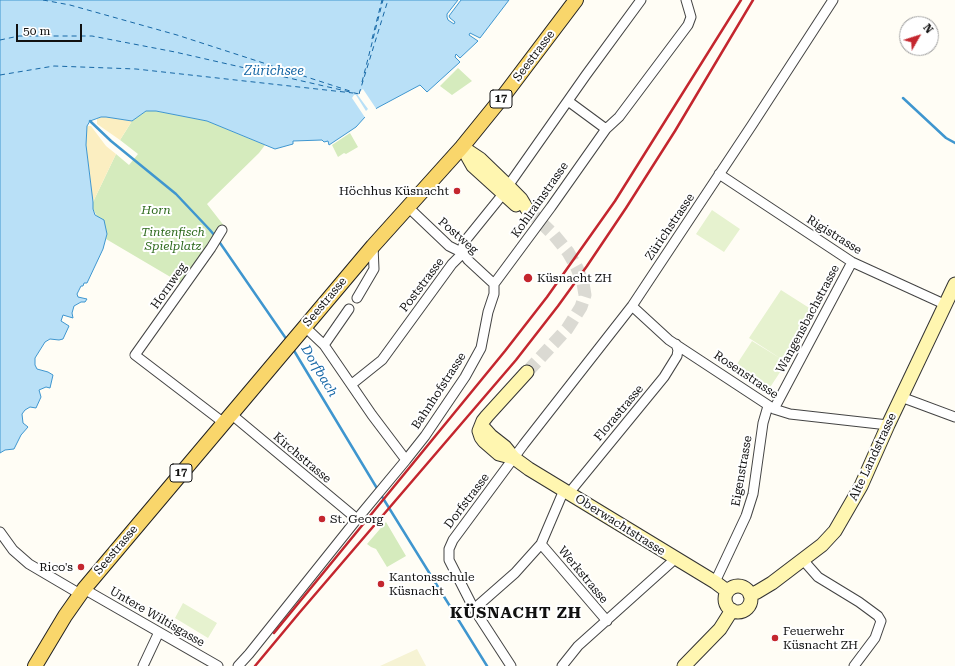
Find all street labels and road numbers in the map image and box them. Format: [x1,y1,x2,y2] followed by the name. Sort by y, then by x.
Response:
[510,28,558,84] street label: Seestrasse
[490,90,512,108] road number: 17
[508,159,572,241] street label: Kohlrainstrasse
[642,191,698,263] street label: Zürichstrasse
[804,212,864,258] street label: Rigistrasse
[435,215,481,257] street label: Postweg
[397,255,447,315] street label: Poststrasse
[148,260,190,312] street label: Hornweg
[773,263,843,375] street label: Wangensbachstrasse
[300,274,350,330] street label: Seestrasse
[711,348,781,402] street label: Rosenstrasse
[409,350,469,432] street label: Bahnhofstrasse
[591,382,647,444] street label: Florastrasse
[846,411,900,503] street label: Alte Landstrasse
[270,430,334,486] street label: Kirchstrasse
[729,434,755,508] street label: Eigenstrasse
[170,464,192,482] road number: 17
[442,470,492,532] street label: Dorfstrasse
[572,491,668,559] street label: Oberwachtstrasse
[91,522,141,578] street label: Seestrasse
[555,544,611,606] street label: Werkstrasse
[107,584,207,650] street label: Untere Wiltisgasse

